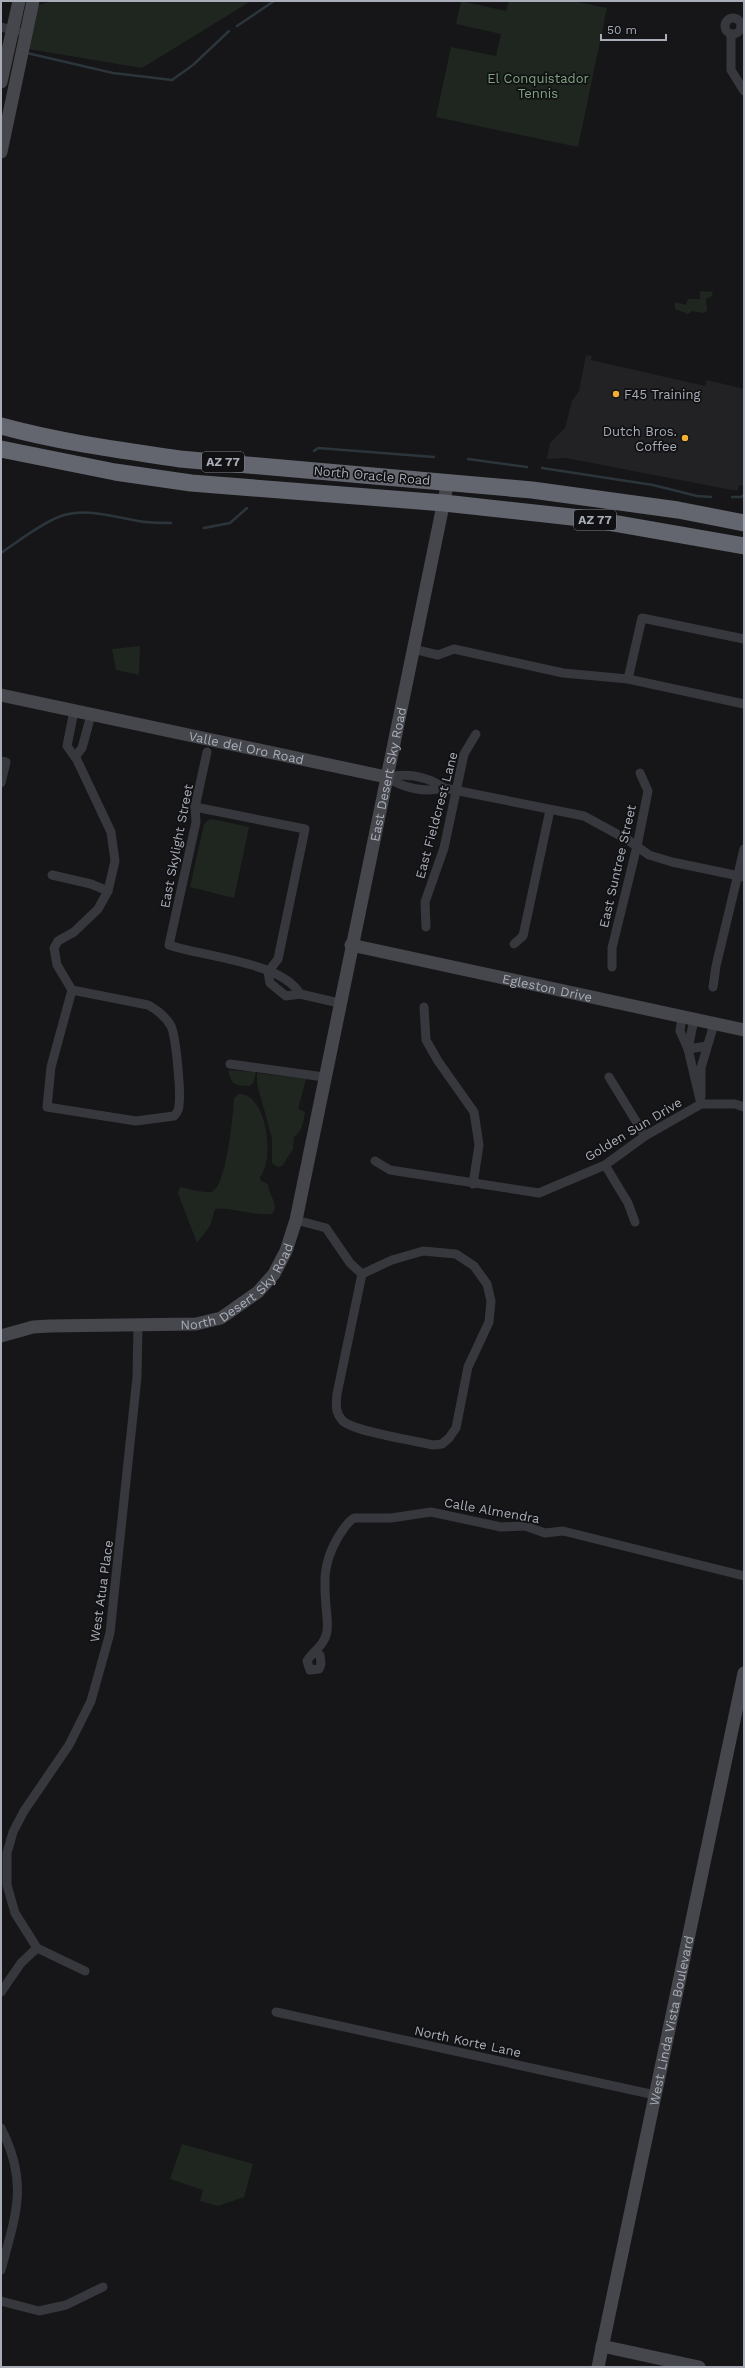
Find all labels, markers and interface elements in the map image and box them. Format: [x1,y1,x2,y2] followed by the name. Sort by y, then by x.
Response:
[601,16,666,42] scale bar
[607,23,637,37] text: 50 m
[487,71,589,101] park label: El Conquistador Tennis
[624,387,701,402] place label: F45 Training
[611,389,621,399] marker: F45 Training
[603,424,677,454] place label: Dutch Bros. Coffee
[680,433,690,443] marker: Dutch Bros. Coffee
[202,452,244,472] road number: AZ 77
[313,463,431,488] street label: North Oracle Road
[574,510,616,530] road number: AZ 77
[367,706,409,843] street label: East Desert Sky Road
[187,728,305,767] street label: Valle del Oro Road
[412,750,461,880] street label: East Fieldcrest Lane
[157,782,196,909] street label: East Skylight Street
[596,803,639,929] street label: East Suntree Street
[501,971,594,1005] street label: Egleston Drive
[582,1095,684,1164] street label: Golden Sun Drive
[180,1241,296,1332] street label: North Desert Sky Road
[443,1495,541,1526] street label: Calle Almendra
[87,1539,116,1643] street label: West Atua Place
[646,1934,697,2107] street label: West Linda Vista Boulevard
[413,2023,523,2060] street label: North Korte Lane

